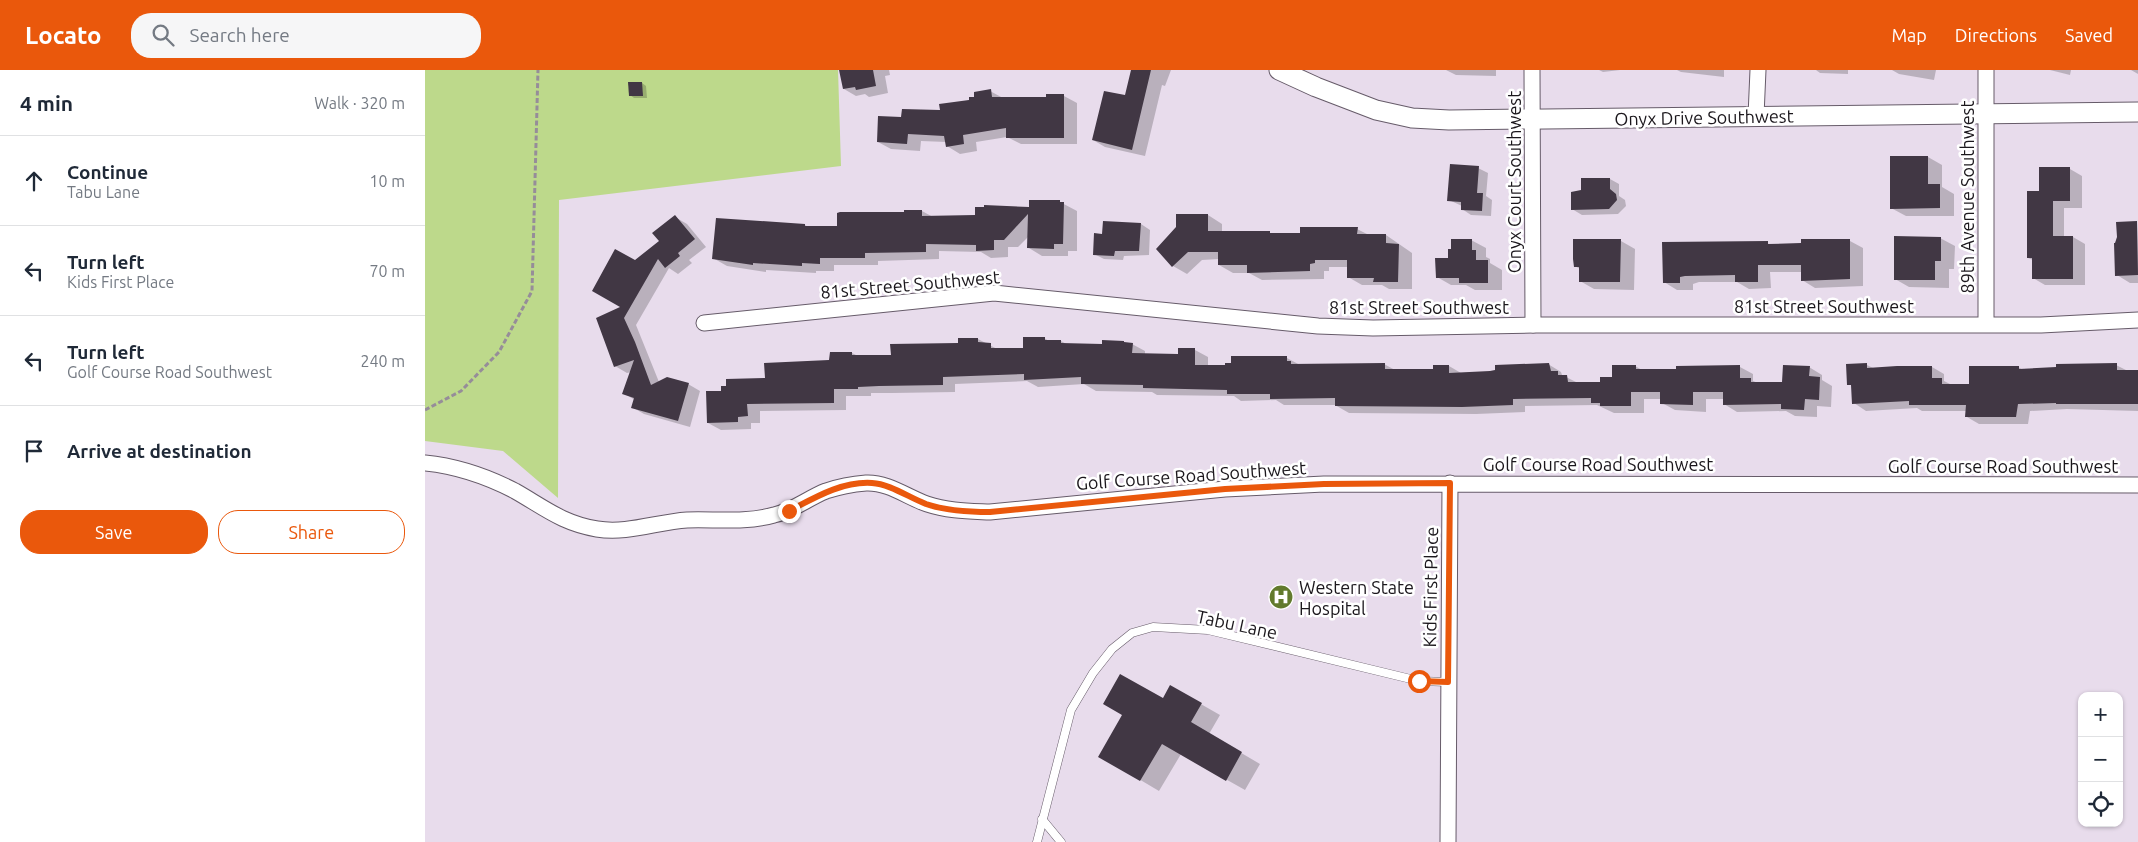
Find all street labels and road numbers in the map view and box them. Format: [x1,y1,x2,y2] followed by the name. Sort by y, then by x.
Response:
[1504,91,1524,273] street label: Onyx Court Southwest
[1957,101,1977,293] street label: 89th Avenue Southwest
[1614,105,1794,129] street label: Onyx Drive Southwest
[819,266,1001,302] street label: 81st Street Southwest
[1734,296,1914,316] street label: 81st Street Southwest
[1329,297,1509,317] street label: 81st Street Southwest
[1483,454,1713,474] street label: Golf Course Road Southwest
[1888,456,2118,476] street label: Golf Course Road Southwest
[1075,457,1307,493] street label: Golf Course Road Southwest
[1419,526,1441,648] street label: Kids First Place
[1195,606,1279,642] street label: Tabu Lane

